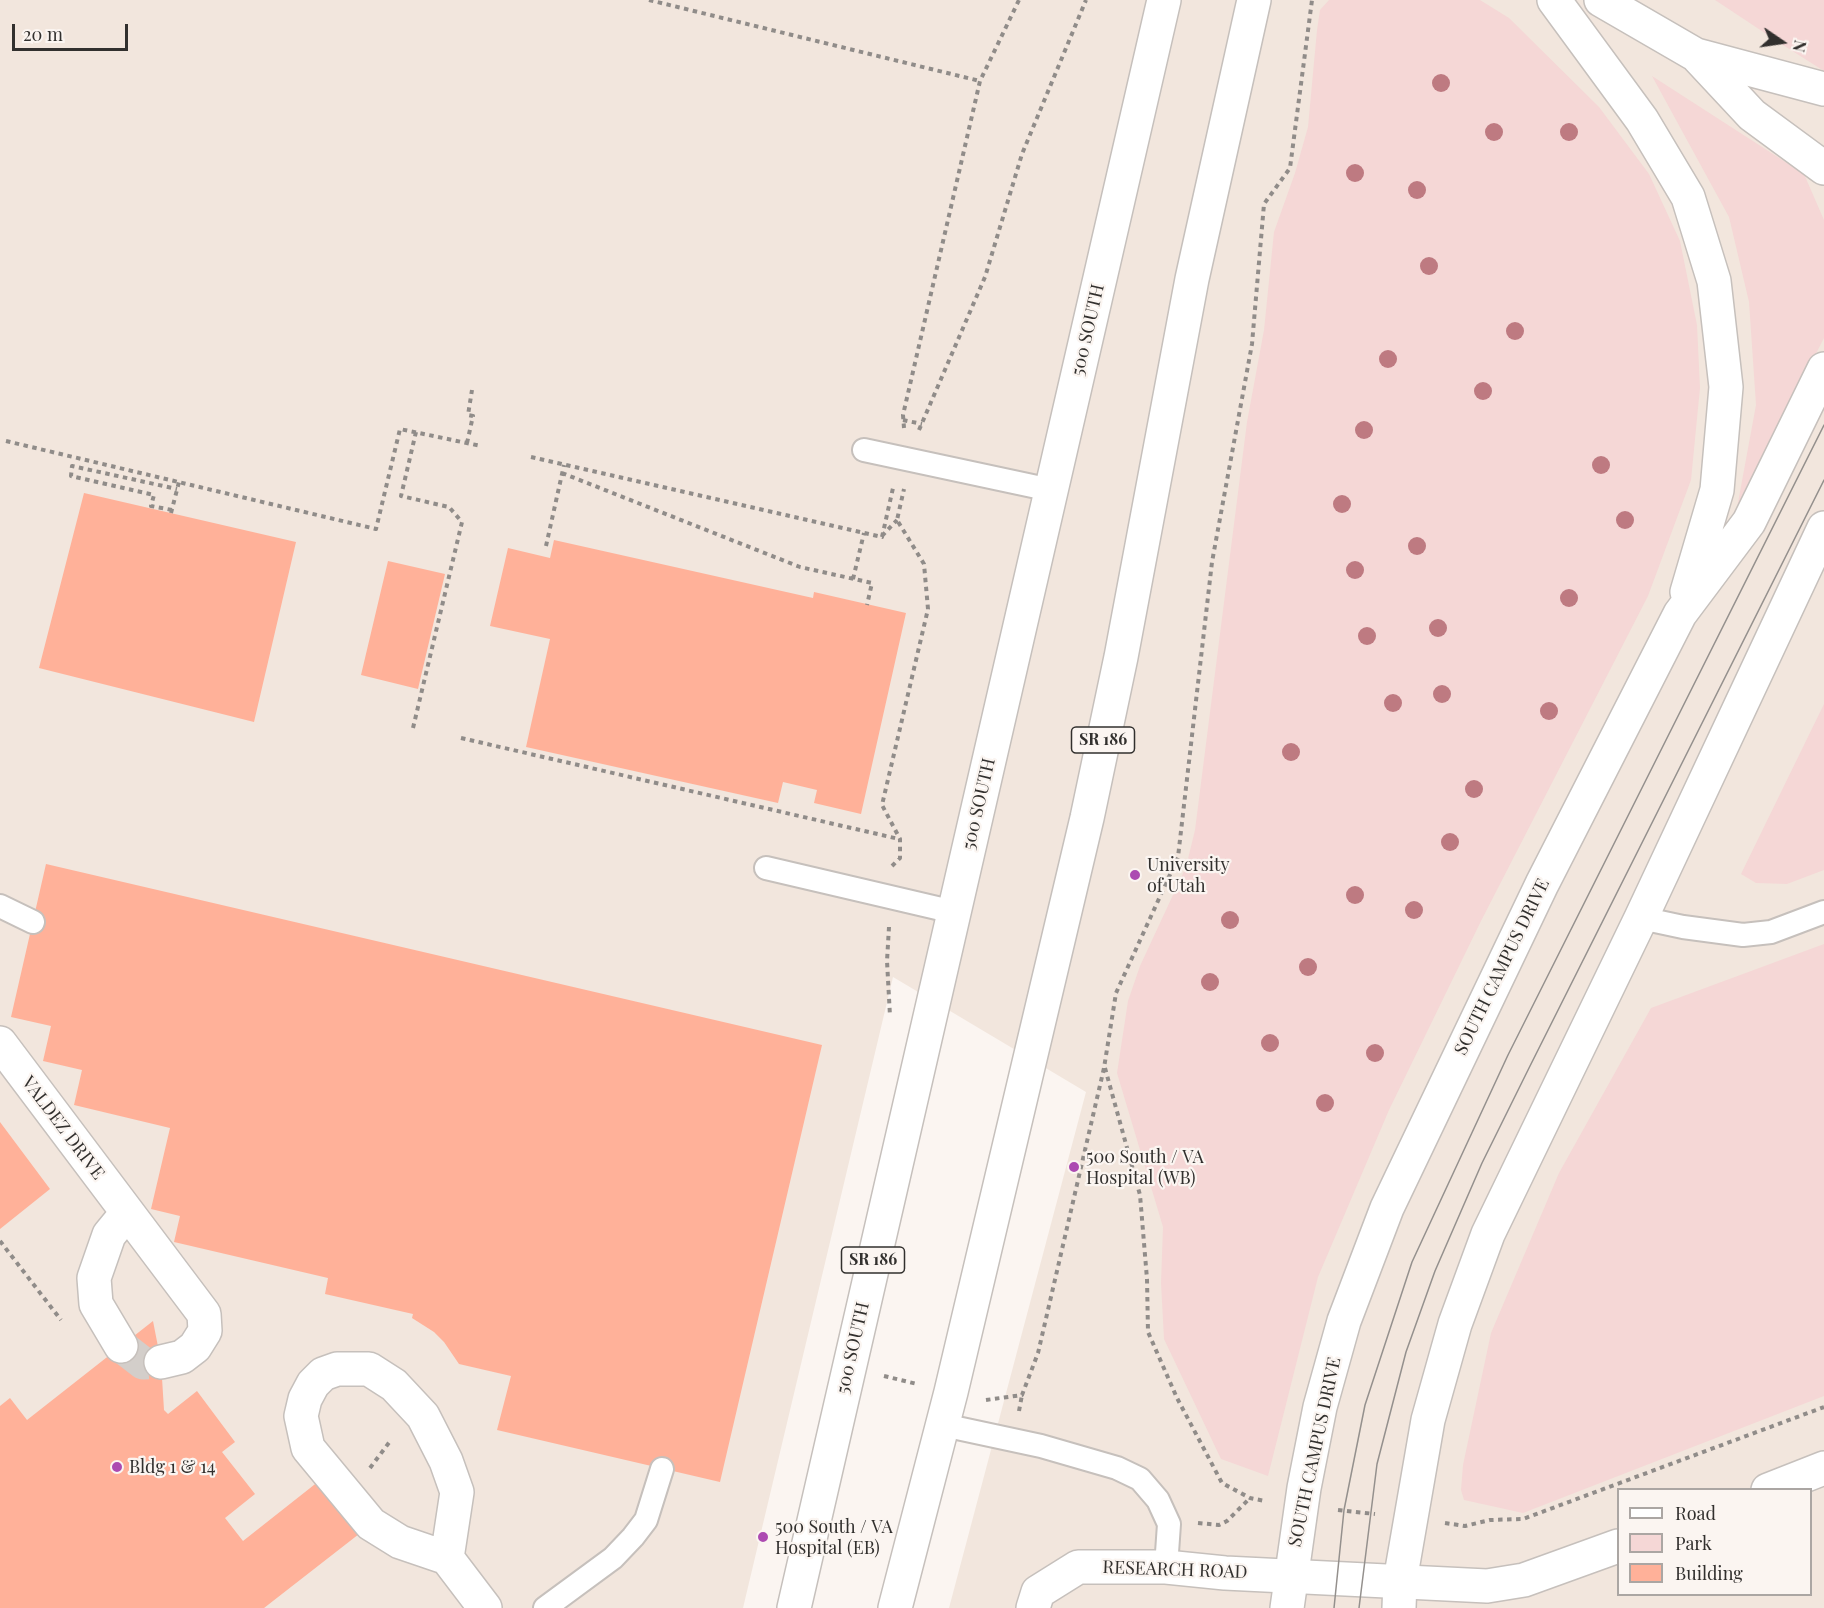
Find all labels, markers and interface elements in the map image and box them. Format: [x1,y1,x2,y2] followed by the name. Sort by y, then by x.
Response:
[15,12,130,50] scale bar
[1752,12,1812,72] north arrow
[23,22,63,46] text: 20 m
[1788,38,1812,54] text: N
[1067,282,1109,378] street label: 500 SOUTH
[1072,727,1134,753] road number: SR 186
[958,756,1000,852] street label: 500 SOUTH
[1147,854,1230,896] place label: University of Utah
[1128,868,1142,882] marker: University of Utah
[1450,875,1554,1059] street label: SOUTH CAMPUS DRIVE
[17,1072,109,1184] street label: VALDEZ DRIVE
[1086,1146,1204,1188] place label: 500 South / VA Hospital (WB)
[1067,1160,1081,1174] marker: 500 South / VA Hospital (WB)
[842,1247,904,1273] road number: SR 186
[832,1300,874,1396] street label: 500 SOUTH
[1284,1355,1346,1549] street label: SOUTH CAMPUS DRIVE
[129,1456,216,1478] place label: Bldg 1 & 14
[110,1460,124,1474] marker: Bldg 1 & 14
[1617,1488,1812,1596] legend
[1675,1501,1716,1525] text: Road
[775,1516,893,1558] place label: 500 South / VA Hospital (EB)
[756,1530,770,1544] marker: 500 South / VA Hospital (EB)
[1675,1531,1712,1555] text: Park
[1102,1557,1248,1583] street label: RESEARCH ROAD
[1675,1561,1743,1585] text: Building

